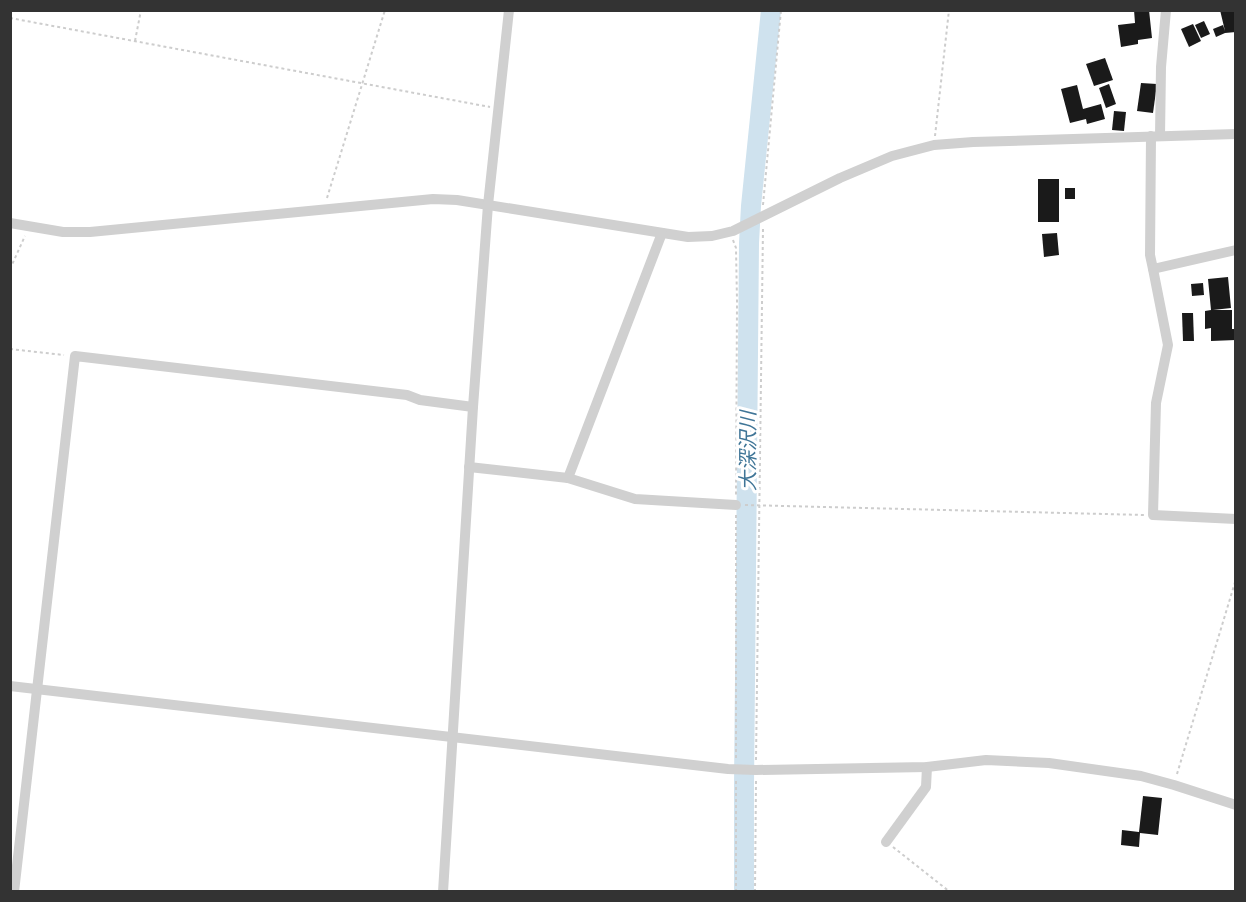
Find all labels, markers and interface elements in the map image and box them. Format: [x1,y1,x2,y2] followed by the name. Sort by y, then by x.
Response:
[734,409,762,491] water label: 大深沢川

